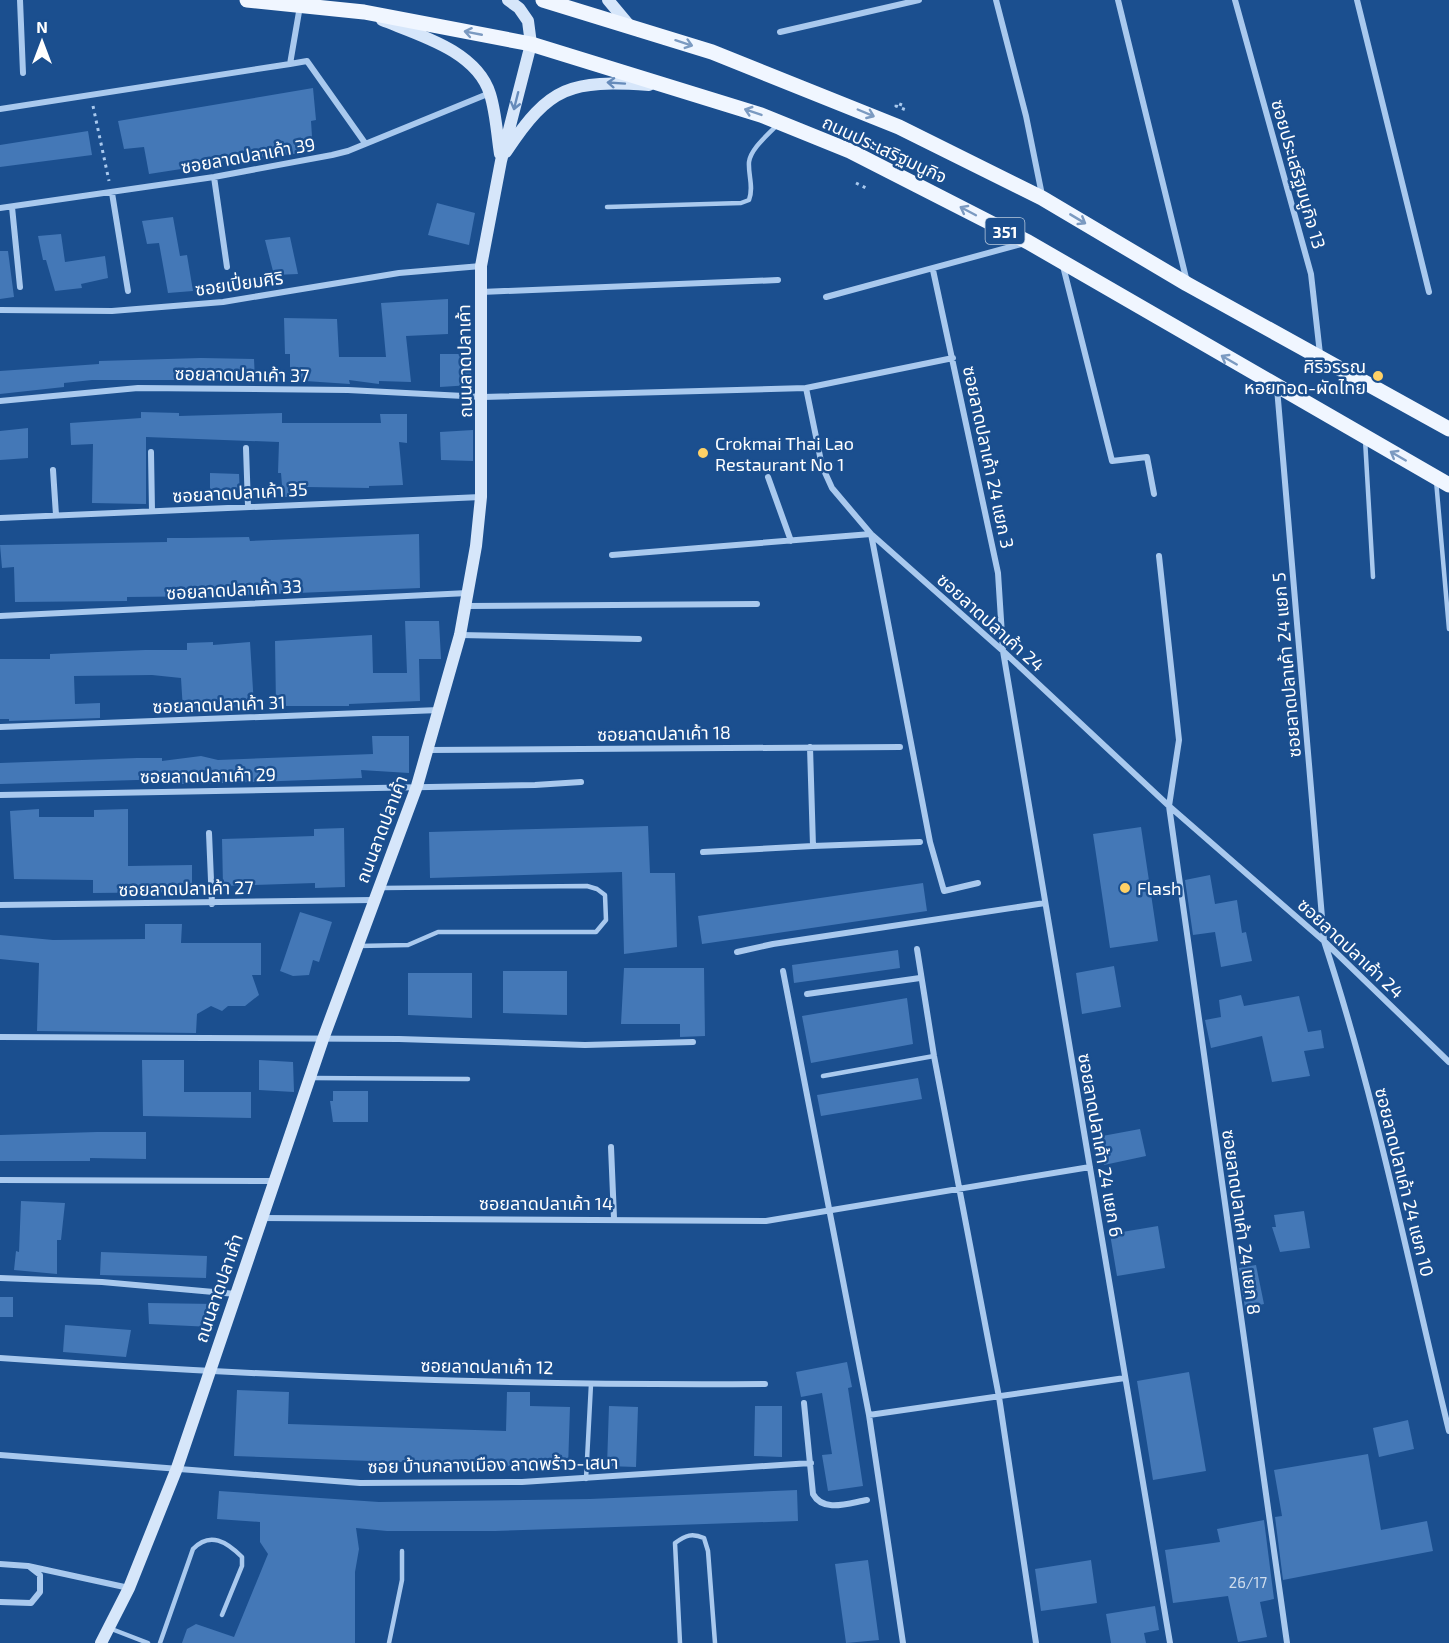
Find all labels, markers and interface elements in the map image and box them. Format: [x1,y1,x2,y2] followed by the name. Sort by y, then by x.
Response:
[12,12,72,72] north arrow
[36,17,48,36] text: N
[464,27,484,38] one-way arrow
[674,38,693,49] one-way arrow
[607,77,626,88] one-way arrow
[510,91,522,110] one-way arrow
[1265,97,1331,252] street label: ซอยประเสริฐมนูกิจ 13
[744,106,763,117] one-way arrow
[857,107,875,119] one-way arrow
[818,110,951,189] street label: ถนนประเสริฐมนูกิจ
[179,132,317,178] street label: ซอยลาดปลาเค้า 39
[960,205,978,216] one-way arrow
[1069,213,1086,225] one-way arrow
[986,218,1024,244] road number: 351
[193,265,285,300] street label: ซอยเปี่ยมศิริ
[452,304,476,418] street label: ถนนลาดปลาเค้า
[1221,353,1238,365] one-way arrow
[1244,355,1366,398] place label: ศิริวรรณ หอยทอด-ผัดไทย
[174,362,310,386] street label: ซอยลาดปลาเค้า 37
[959,364,1019,550] street label: ซอยลาดปลาเค้า 24 แยก 3
[1371,369,1385,383] marker: ศิริวรรณ หอยทอด-ผัดไทย
[715,432,854,475] place label: Crokmai Thai Lao Restaurant No 1
[696,446,710,460] marker: Crokmai Thai Lao Restaurant No 1
[1390,450,1408,461] one-way arrow
[172,477,308,507] street label: ซอยลาดปลาเค้า 35
[933,568,1049,676] street label: ซอยลาดปลาเค้า 24
[1267,572,1305,758] street label: ซอยลาดปลาเค้า 24 แยก 5
[166,574,302,604] street label: ซอยลาดปลาเค้า 33
[152,691,286,717] street label: ซอยลาดปลาเค้า 31
[597,721,731,745] street label: ซอยลาดปลาเค้า 18
[140,763,276,787] street label: ซอยลาดปลาเค้า 29
[350,772,412,886] street label: ถนนลาดปลาเค้า
[118,876,254,900] street label: ซอยลาดปลาเค้า 27
[1137,877,1182,899] place label: Flash
[1118,881,1132,895] marker: Flash
[1293,893,1409,1003] street label: ซอยลาดปลาเค้า 24
[1074,1051,1128,1239] street label: ซอยลาดปลาเค้า 24 แยก 6
[1371,1085,1439,1279] street label: ซอยลาดปลาเค้า 24 แยก 10
[1218,1128,1266,1316] street label: ซอยลาดปลาเค้า 24 แยก 8
[479,1192,613,1214] street label: ซอยลาดปลาเค้า 14
[189,1231,247,1345] street label: ถนนลาดปลาเค้า
[420,1354,554,1378] street label: ซอยลาดปลาเค้า 12
[367,1451,619,1477] street label: ซอย บ้านกลางเมือง ลาดพร้าว-เสนา
[1229,1573,1268,1591] house number: 26/17

